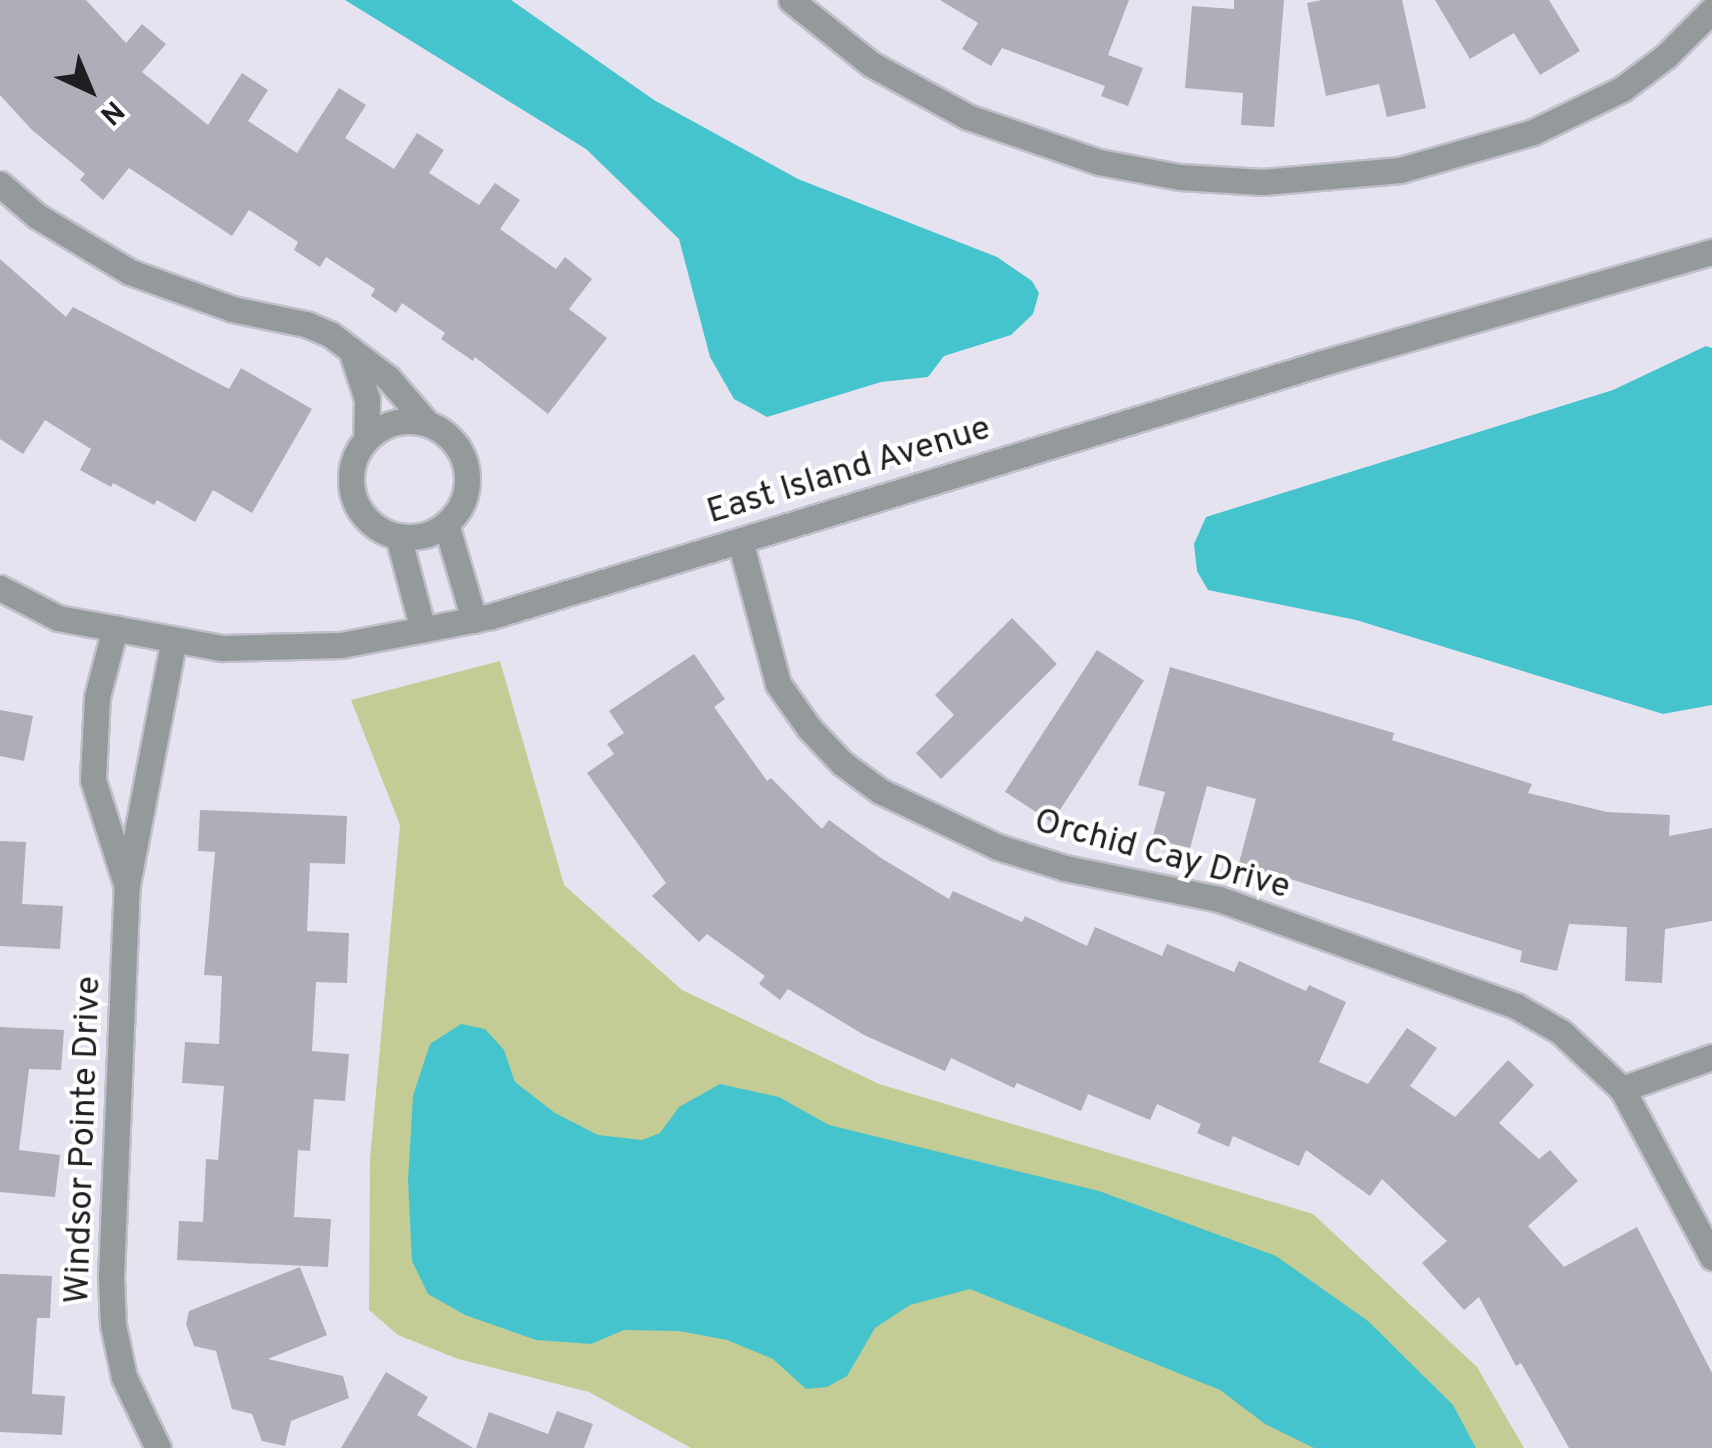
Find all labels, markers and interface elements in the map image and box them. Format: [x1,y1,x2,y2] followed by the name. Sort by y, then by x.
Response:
[40,40,140,140] north arrow
[91,92,131,132] text: N
[702,408,996,534] street label: East Island Avenue
[1030,801,1294,909] street label: Orchid Cay Drive
[57,975,111,1305] street label: Windsor Pointe Drive

